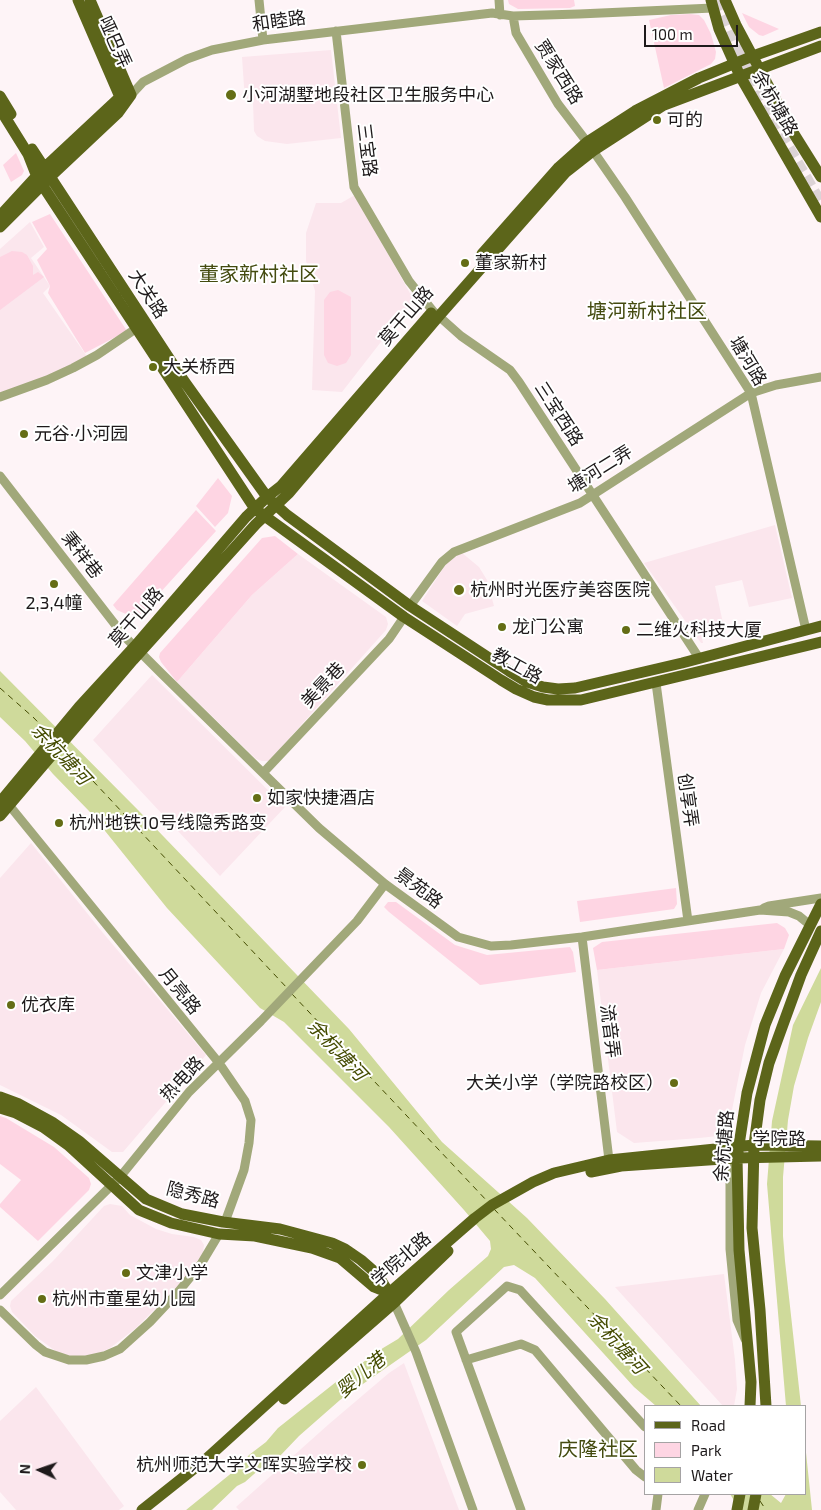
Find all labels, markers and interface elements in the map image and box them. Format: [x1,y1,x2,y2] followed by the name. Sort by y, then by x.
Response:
[251,7,307,35] street label: 和睦路
[94,13,136,71] street label: 哑巴弄
[646,15,740,47] scale bar
[652,25,693,43] text: 100 m
[531,36,587,108] street label: 贾家西路
[748,66,802,140] street label: 余杭塘路
[242,84,494,106] place label: 小河湖墅地段社区卫生服务中心
[224,88,238,102] marker: 小河湖墅地段社区卫生服务中心
[667,109,703,131] place label: 可的
[651,114,663,126] marker: 可的
[353,122,381,178] street label: 三宝路
[475,252,547,274] place label: 董家新村
[459,257,471,269] marker: 董家新村
[199,262,319,286] district label: 董家新村社区
[124,265,172,323] street label: 大关路
[374,282,438,350] street label: 莫干山路
[587,299,707,323] district label: 塘河新村社区
[725,332,771,390] street label: 塘河路
[163,356,235,378] place label: 大关桥西
[147,361,159,373] marker: 大关桥西
[530,378,588,450] street label: 三宝西路
[34,423,128,445] place label: 元谷·小河园
[18,428,30,440] marker: 元谷·小河园
[564,441,636,497] street label: 塘河二弄
[57,527,107,583] street label: 秉祥巷
[48,578,60,590] marker: 2,3,4幢
[470,579,650,601] place label: 杭州时光医疗美容医院
[104,583,168,651] street label: 莫干山路
[452,583,466,597] marker: 杭州时光医疗美容医院
[25,592,83,614] place label: 2,3,4幢
[512,616,584,638] place label: 龙门公寓
[636,619,762,641] place label: 二维火科技大厦
[496,621,508,633] marker: 龙门公寓
[620,624,632,636] marker: 二维火科技大厦
[488,643,546,689] street label: 教工路
[297,658,349,712] street label: 美景巷
[27,718,95,790] water label: 余杭塘河
[674,772,702,828] street label: 创享弄
[267,787,375,809] place label: 如家快捷酒店
[251,792,263,804] marker: 如家快捷酒店
[69,812,267,834] place label: 杭州地铁10号线隐秀路变
[53,817,65,829] marker: 杭州地铁10号线隐秀路变
[391,863,447,913] street label: 景苑路
[155,963,205,1019] street label: 月亮路
[21,994,75,1016] place label: 优衣库
[5,999,17,1011] marker: 优衣库
[596,1003,624,1059] street label: 流音弄
[303,1014,371,1086] water label: 余杭塘河
[156,1052,208,1106] street label: 热电路
[466,1072,664,1094] place label: 大关小学（学院路校区）
[668,1077,680,1089] marker: 大关小学（学院路校区）
[710,1109,738,1183] street label: 余杭塘路
[752,1128,806,1150] street label: 学院路
[164,1178,222,1212] street label: 隐秀路
[367,1227,435,1291] street label: 学院北路
[136,1262,208,1284] place label: 文津小学
[120,1267,132,1279] marker: 文津小学
[52,1288,196,1310] place label: 杭州市童星幼儿园
[36,1293,48,1305] marker: 杭州市童星幼儿园
[583,1307,651,1379] water label: 余杭塘河
[332,1348,390,1402] water label: 婴儿港
[644,1405,806,1495] legend
[691,1416,726,1434] text: Road
[558,1437,638,1461] district label: 庆隆社区
[691,1441,722,1459] text: Park
[15,1445,65,1495] north arrow
[136,1454,352,1476] place label: 杭州师范大学文晖实验学校
[356,1459,368,1471] marker: 杭州师范大学文晖实验学校
[16,1464,33,1475] text: N
[691,1466,733,1484] text: Water

